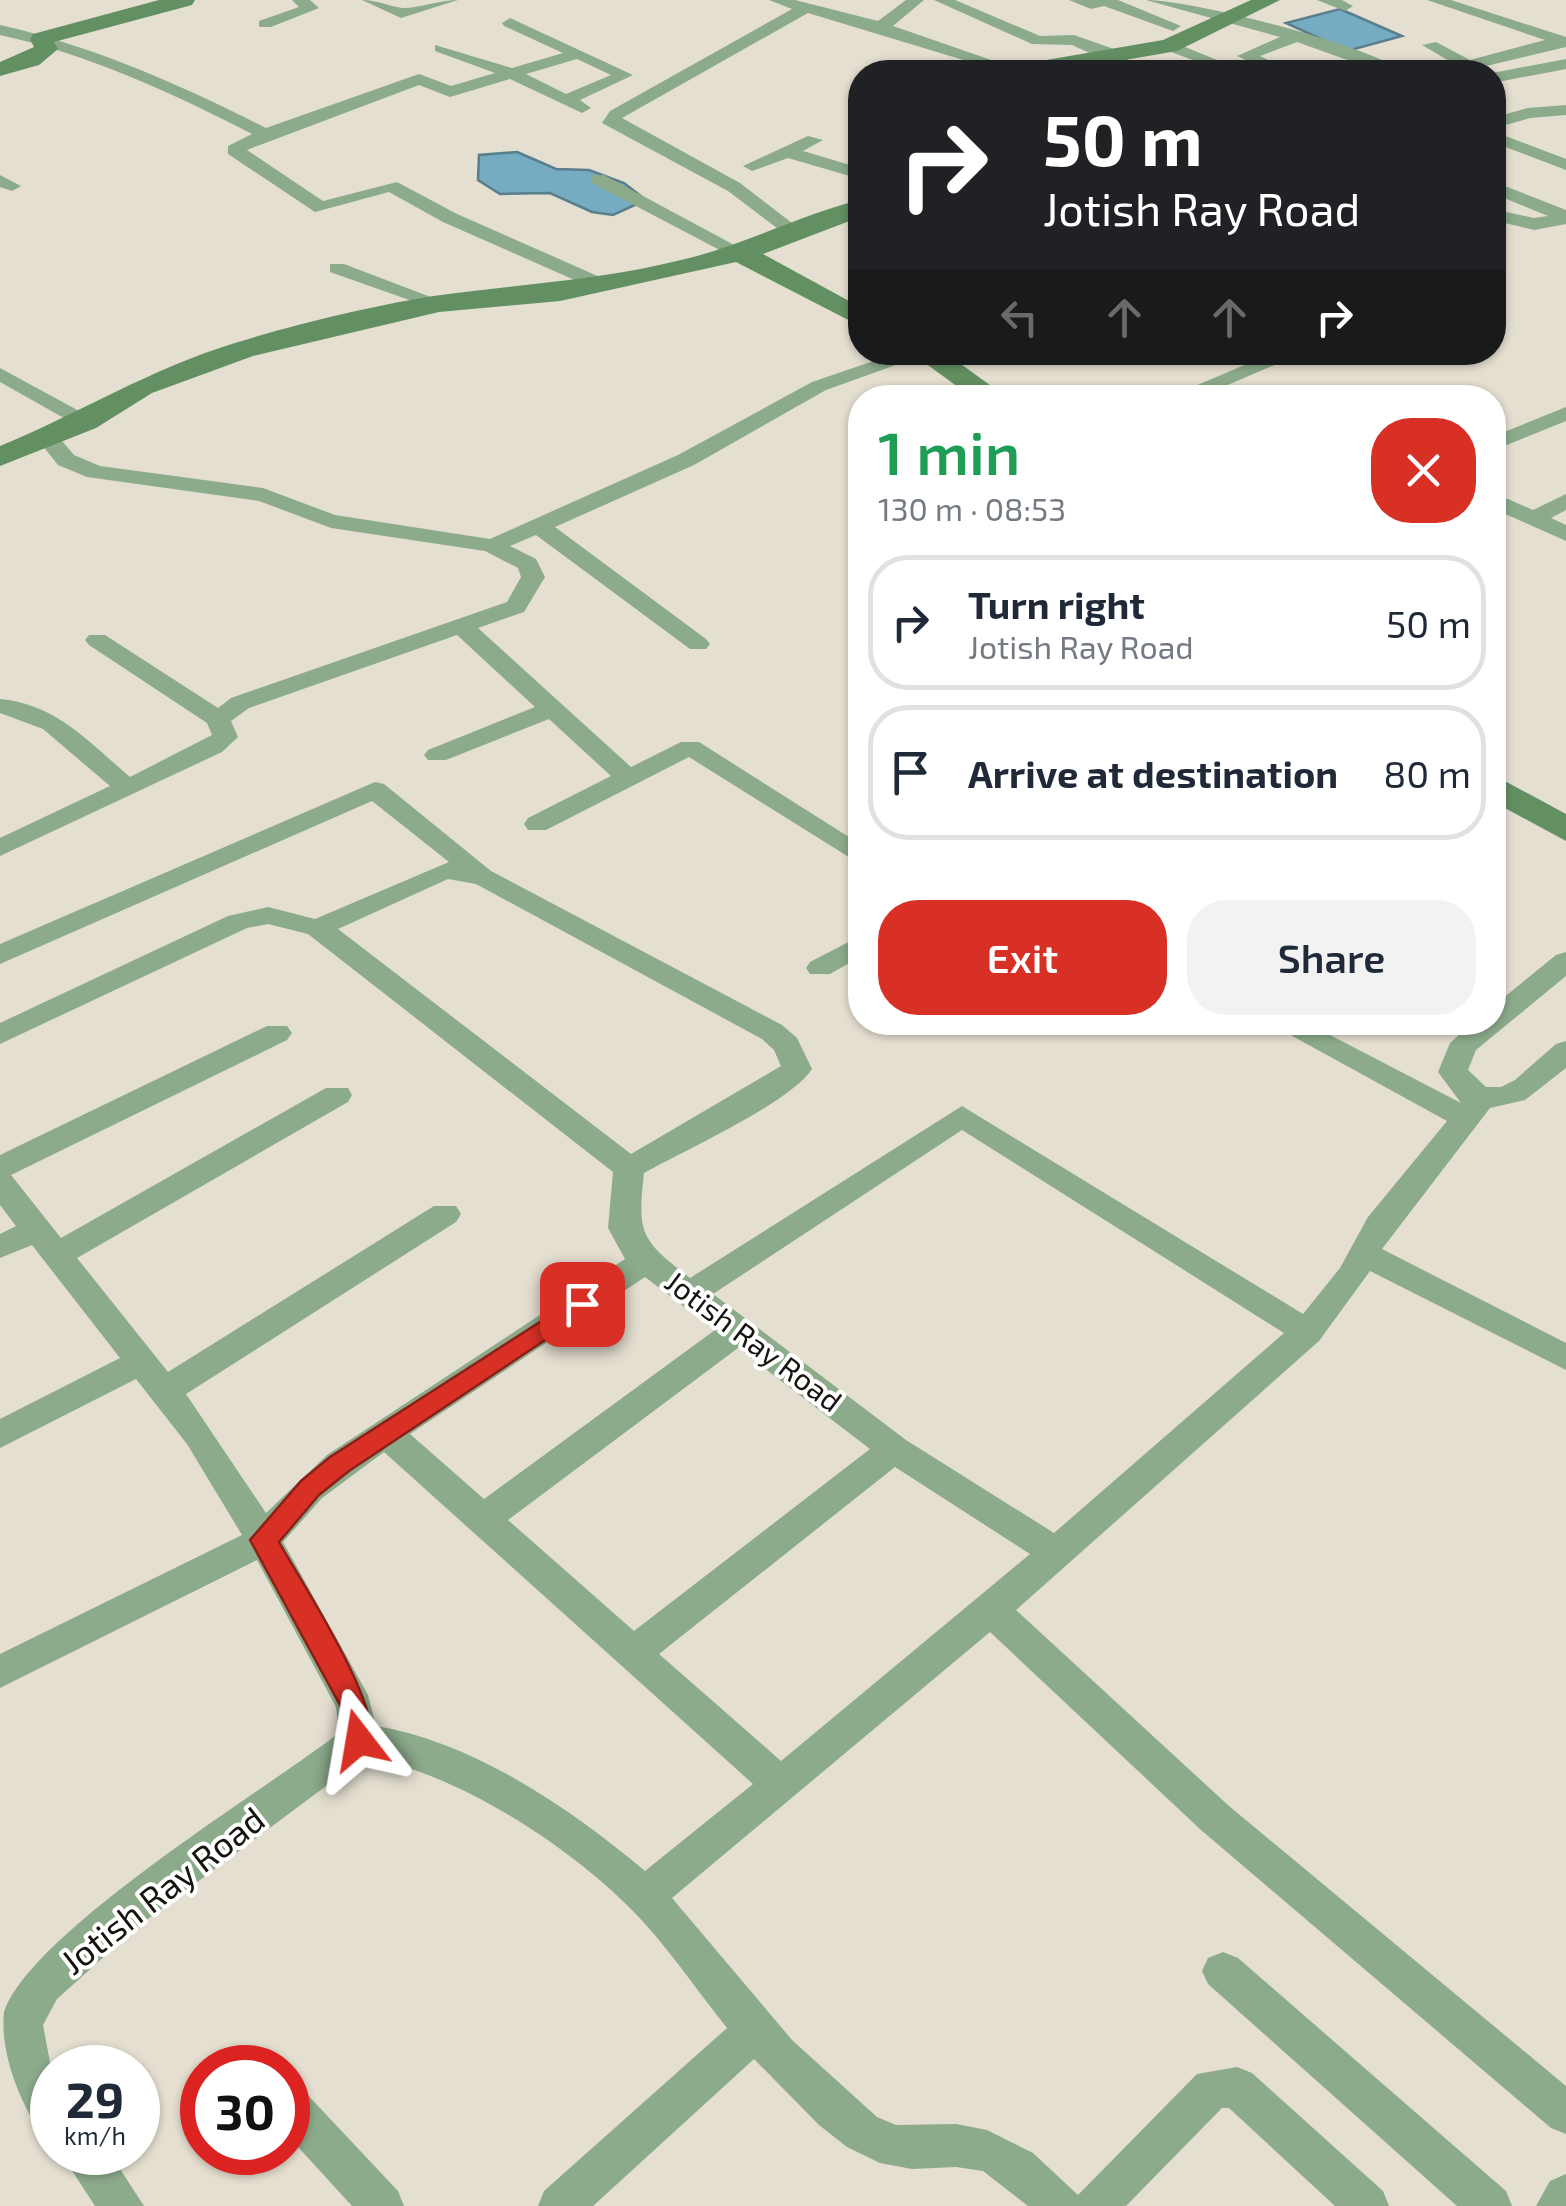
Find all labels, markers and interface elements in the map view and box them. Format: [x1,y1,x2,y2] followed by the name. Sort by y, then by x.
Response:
[1043,96,1203,180] text: 50 m
[878,100,1008,230] icon: right
[1043,181,1360,235] text: Jotish Ray Road
[992,290,1047,345] icon: left
[1097,290,1152,345] icon: ahead
[1202,290,1257,345] icon: ahead
[1307,290,1362,345] icon: right
[878,415,1020,487] text: 1 min
[1371,418,1476,523] button: close
[878,489,1066,527] text: 130 m · 08:53
[968,581,1145,627] text: Turn right
[883,595,938,650] icon: right
[1386,600,1471,646] text: 50 m
[968,627,1194,665] text: Jotish Ray Road
[883,745,938,800] icon: arrive
[968,750,1338,796] text: Arrive at destination
[1383,750,1471,796] text: 80 m
[878,900,1167,1015] button: Exit
[1187,900,1476,1015] button: Share
[540,1262,625,1347] pin
[659,1262,849,1418] street label: Jotish Ray Road
[555,1277,610,1332] icon: arrive
[307,1688,411,1792] position arrow
[52,1797,272,1982] street label: Jotish Ray Road
[180,2045,310,2175] speed limit sign: 30
[66,2068,124,2128] text: 29
[64,2120,126,2150] text: km/h

